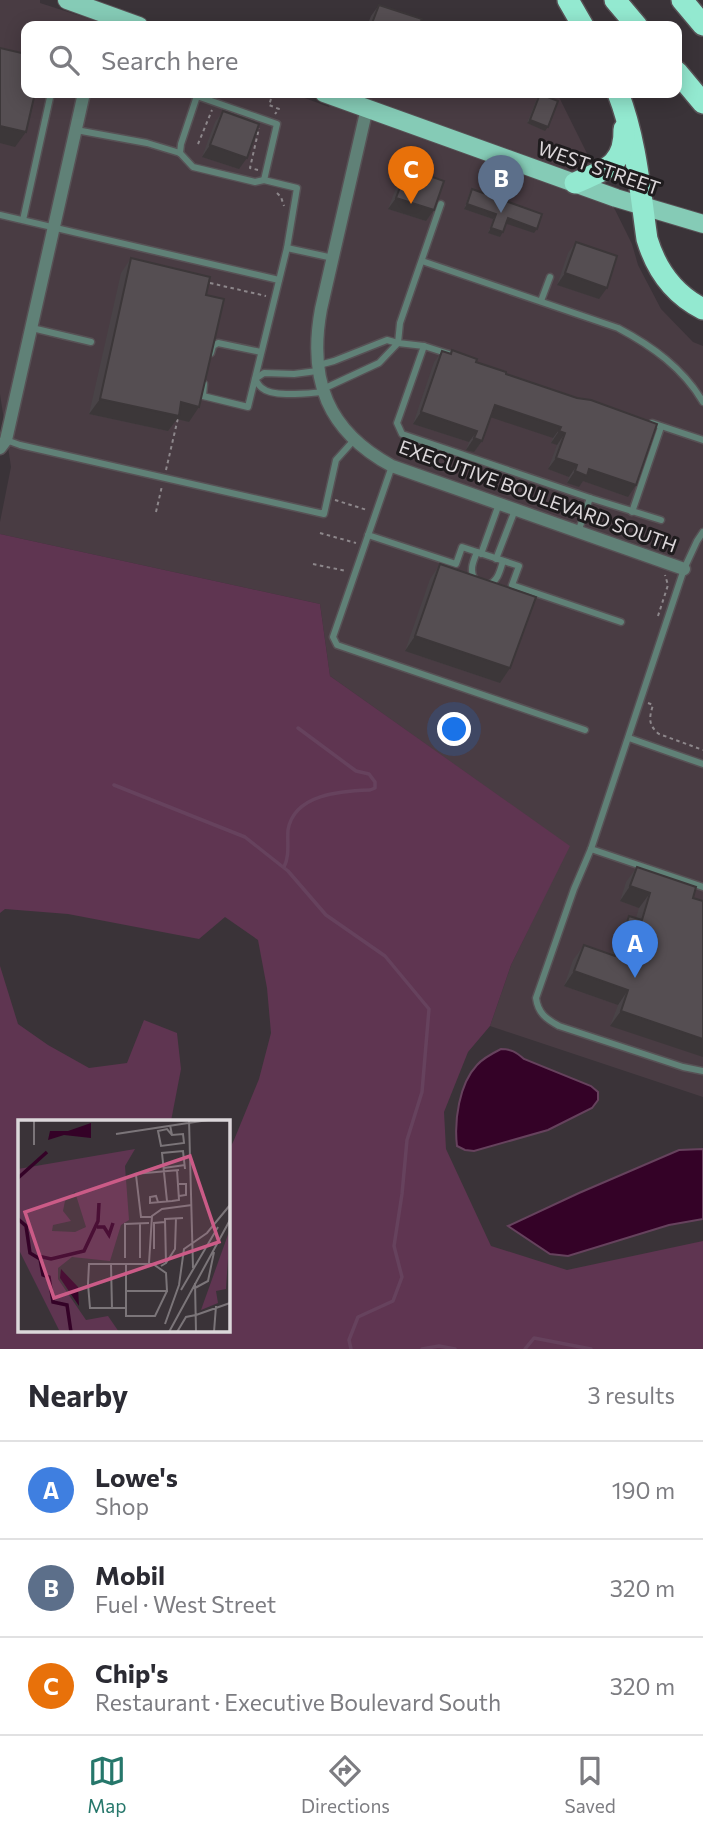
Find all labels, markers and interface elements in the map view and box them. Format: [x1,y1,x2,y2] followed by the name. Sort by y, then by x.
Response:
[21,21,682,98] search box
[45,41,83,79] icon: search
[101,44,239,75] text: Search here
[535,136,663,199] street label: WEST STREET
[388,146,434,204] pin: C
[478,155,524,213] pin: B
[396,434,680,557] street label: EXECUTIVE BOULEVARD SOUTH
[437,712,471,746] your location
[612,920,658,978] pin: A
[18,1120,229,1332] inset map
[28,1376,128,1413] text: Nearby
[588,1381,675,1409] text: 3 results
[95,1461,178,1492] text: Lowe's
[43,1476,59,1504] text: A
[612,1476,675,1504] text: 190 m
[95,1492,149,1520] text: Shop
[95,1559,165,1590] text: Mobil
[43,1574,59,1602] text: B
[610,1574,675,1602] text: 320 m
[95,1590,276,1618] text: Fuel · West Street
[95,1657,168,1688] text: Chip's
[43,1672,59,1700] text: C
[610,1672,675,1700] text: 320 m
[95,1688,501,1716] text: Restaurant · Executive Boulevard South
[87,1752,126,1817] tab: Map
[301,1752,390,1817] tab: Directions
[564,1752,616,1817] tab: Saved

